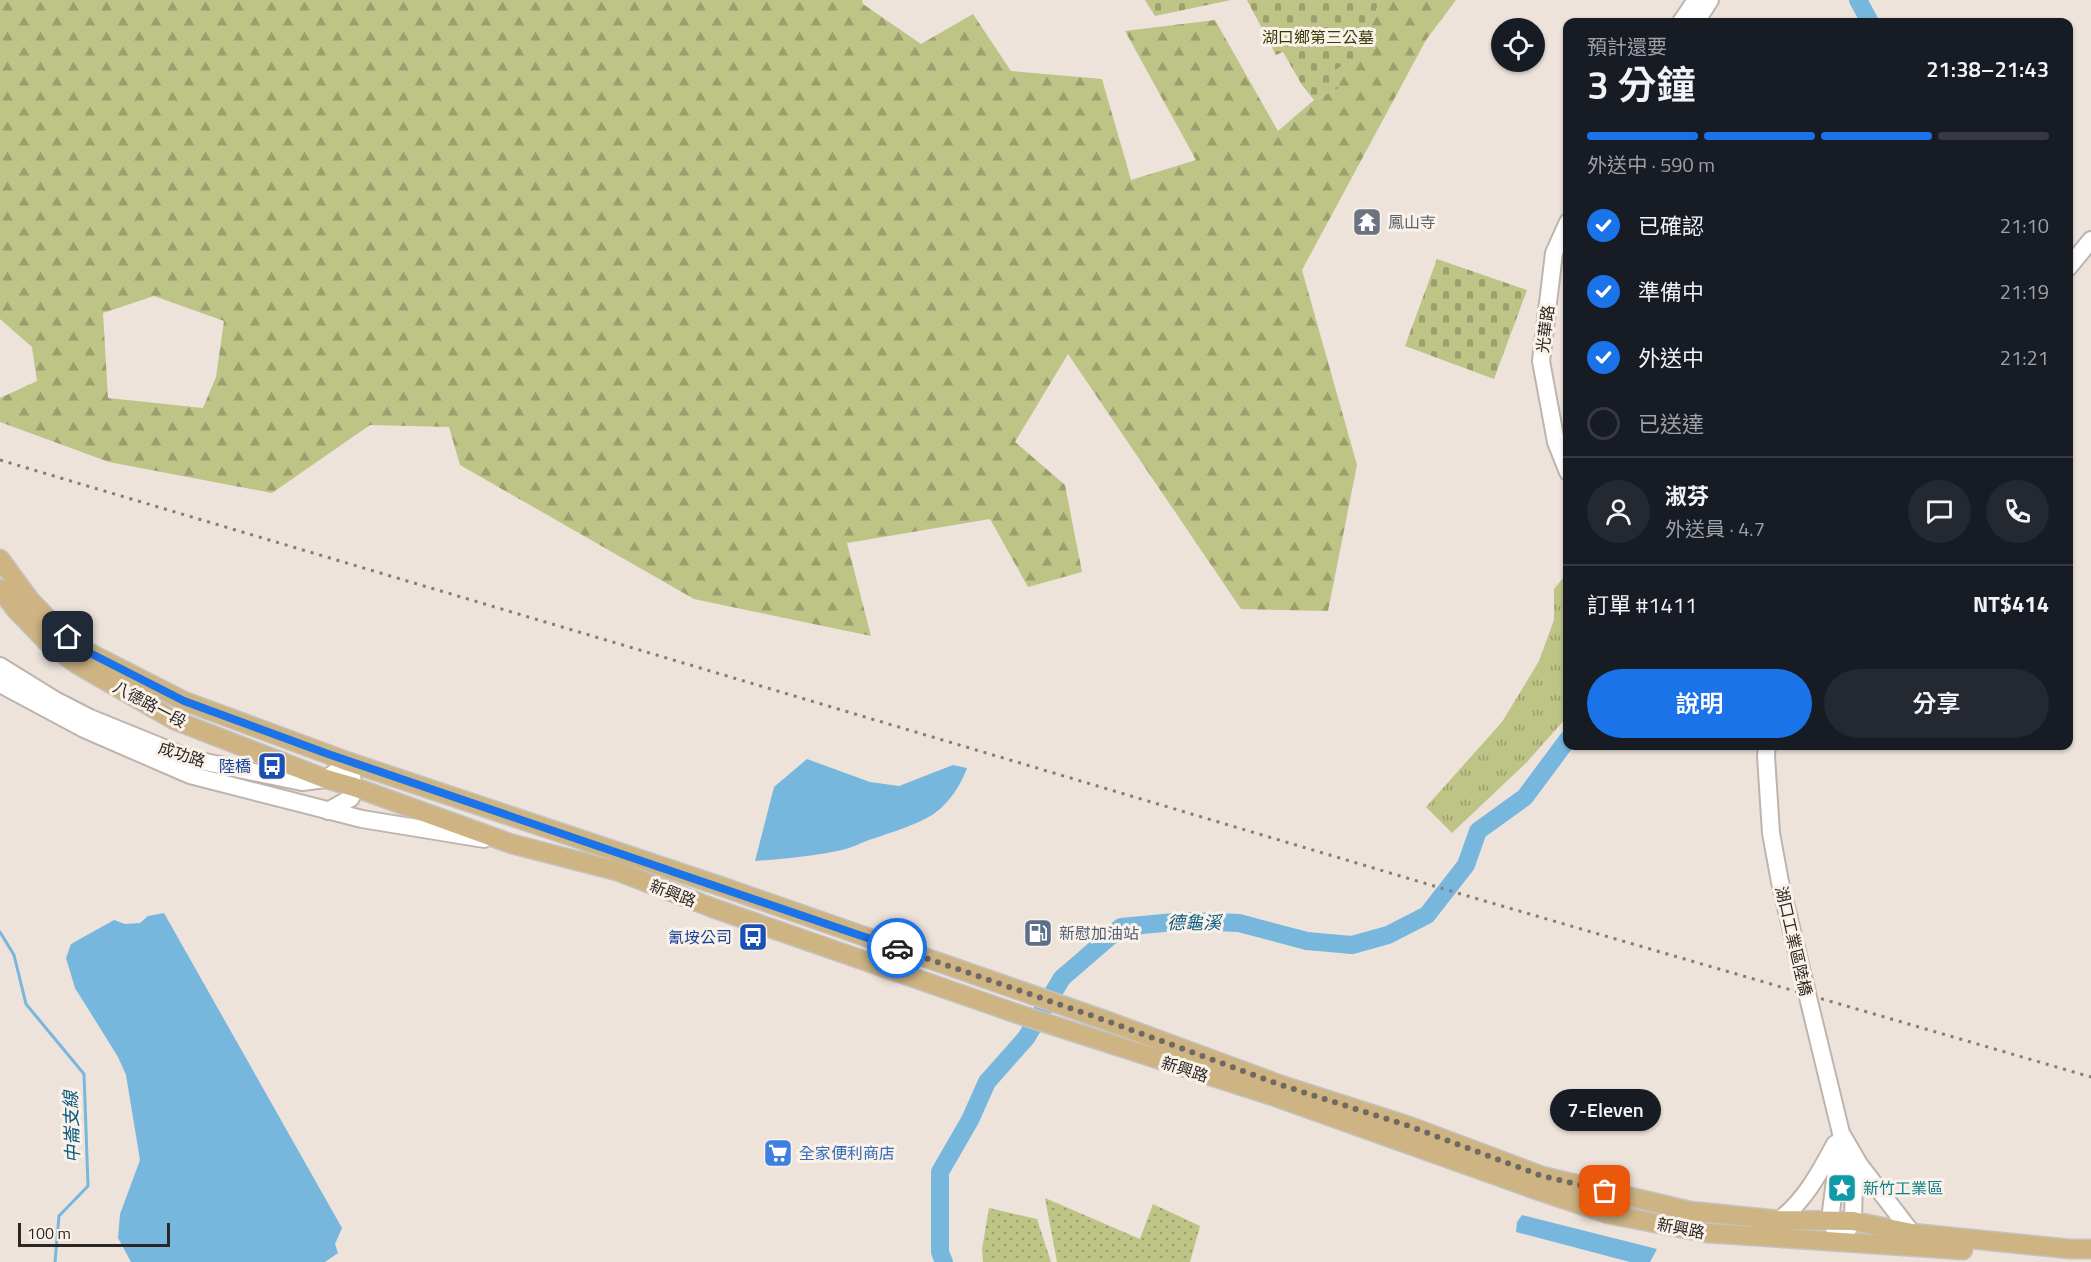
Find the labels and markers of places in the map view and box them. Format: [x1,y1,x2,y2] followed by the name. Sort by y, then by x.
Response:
[1351,206,1383,238] temple icon: 鳳山寺
[1388,210,1436,234] place label: 鳳山寺
[42,611,93,662] pin
[256,750,288,782] bus stop icon: 陸橋
[219,754,251,778] place label: 陸橋
[1022,917,1054,949] fuel station icon: 新慰加油站
[737,921,769,953] bus stop icon: 氰垵公司
[1059,921,1139,945] place label: 新慰加油站
[668,925,732,949] place label: 氰垵公司
[1550,1089,1660,1131] callout: 7-Eleven
[762,1137,794,1169] supermarket icon: 全家便利商店
[799,1141,895,1165] place label: 全家便利商店
[1579,1165,1630,1216] pin
[1826,1172,1858,1204] place icon: 新竹工業區
[1863,1176,1943,1200] place label: 新竹工業區

